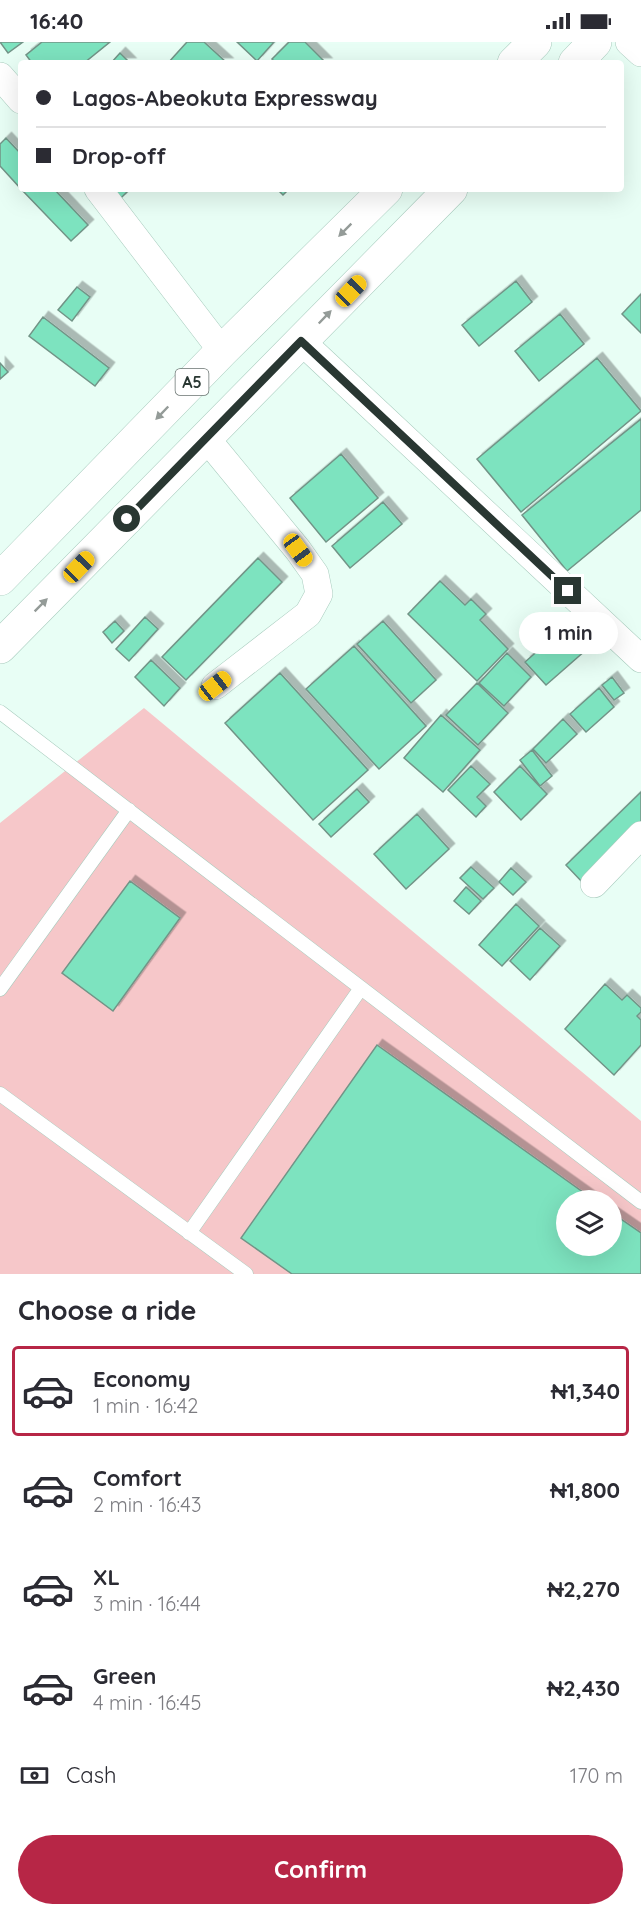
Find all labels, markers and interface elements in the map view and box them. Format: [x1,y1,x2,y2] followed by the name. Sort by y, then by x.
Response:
[30,7,83,35] text: 16:40
[72,84,378,112] text: Lagos-Abeokuta Expressway
[72,142,166,170] text: Drop-off
[338,223,352,237] one-way arrow
[332,272,370,310] car
[318,310,332,324] one-way arrow
[176,369,208,395] road number: A5
[155,405,169,420] one-way arrow
[113,505,140,532] route start
[280,530,316,570] car
[60,548,98,586] car
[554,577,581,604] route end
[34,598,48,613] one-way arrow
[518,612,618,654] callout: 1 min
[544,620,593,645] text: 1 min
[195,668,235,704] car
[556,1190,622,1256] map controls
[556,1190,622,1256] button: layers
[18,1293,196,1327] text: Choose a ride
[21,1364,75,1418] icon: car
[93,1365,191,1393] text: Economy
[551,1377,620,1405] text: ₦1,340
[93,1393,198,1418] text: 1 min · 16:42
[21,1463,75,1517] icon: car
[93,1464,182,1492] text: Comfort
[550,1476,620,1504] text: ₦1,800
[93,1492,201,1517] text: 2 min · 16:43
[21,1562,75,1616] icon: car
[93,1563,120,1591] text: XL
[547,1575,620,1603] text: ₦2,270
[93,1591,201,1616] text: 3 min · 16:44
[21,1661,75,1715] icon: car
[93,1662,156,1690] text: Green
[547,1674,620,1702] text: ₦2,430
[93,1690,201,1715] text: 4 min · 16:45
[18,1759,51,1792] icon: cash
[66,1761,117,1789] text: Cash
[570,1763,623,1788] text: 170 m
[18,1835,623,1904] button: Confirm

